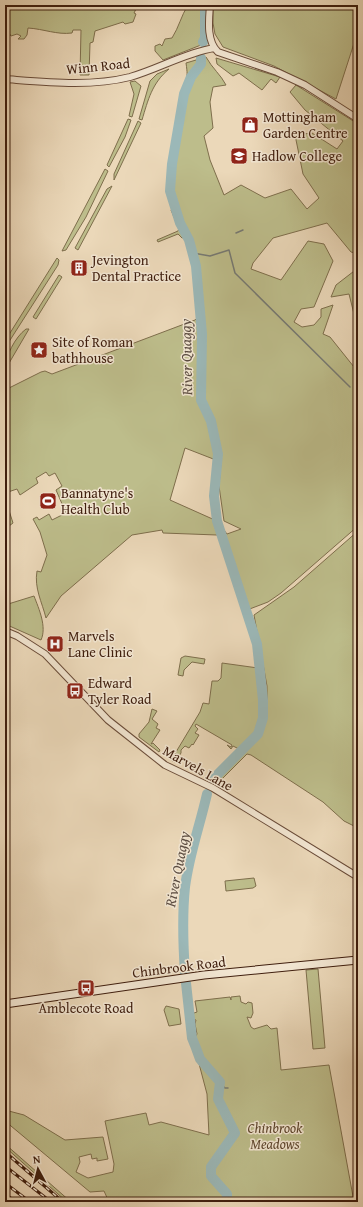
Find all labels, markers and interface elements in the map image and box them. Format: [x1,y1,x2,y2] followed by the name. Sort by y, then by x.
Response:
[65,53,131,79] street label: Winn Road
[263,107,348,143] place label: Mottingham Garden Centre
[240,115,260,135] shop icon: Mottingham Garden Centre
[229,146,249,166] school or university icon: Hadlow College
[252,146,342,166] place label: Hadlow College
[90,250,182,286] place label: Jevington Dental Practice
[69,258,89,278] building icon: Jevington Dental Practice
[175,318,197,397] water label: River Quaggy
[52,332,133,368] place label: Site of Roman bathhouse
[29,340,49,360] place icon: Site of Roman bathhouse
[61,483,133,519] place label: Bannatyne's Health Club
[38,491,58,511] sports icon: Bannatyne's Health Club
[68,626,132,662] place label: Marvels Lane Clinic
[45,634,65,654] hospital icon: Marvels Lane Clinic
[88,673,152,709] place label: Edward Tyler Road
[65,681,85,701] bus stop icon: Edward Tyler Road
[159,740,237,796] street label: Marvels Lane
[159,829,195,910] water label: River Quaggy
[131,951,227,983] street label: Chinbrook Road
[76,978,96,998] bus stop icon: Amblecote Road
[39,998,134,1018] place label: Amblecote Road
[248,1118,303,1154] park label: Chinbrook Meadows
[18,1149,58,1189] north arrow
[32,1151,42,1167] text: N

